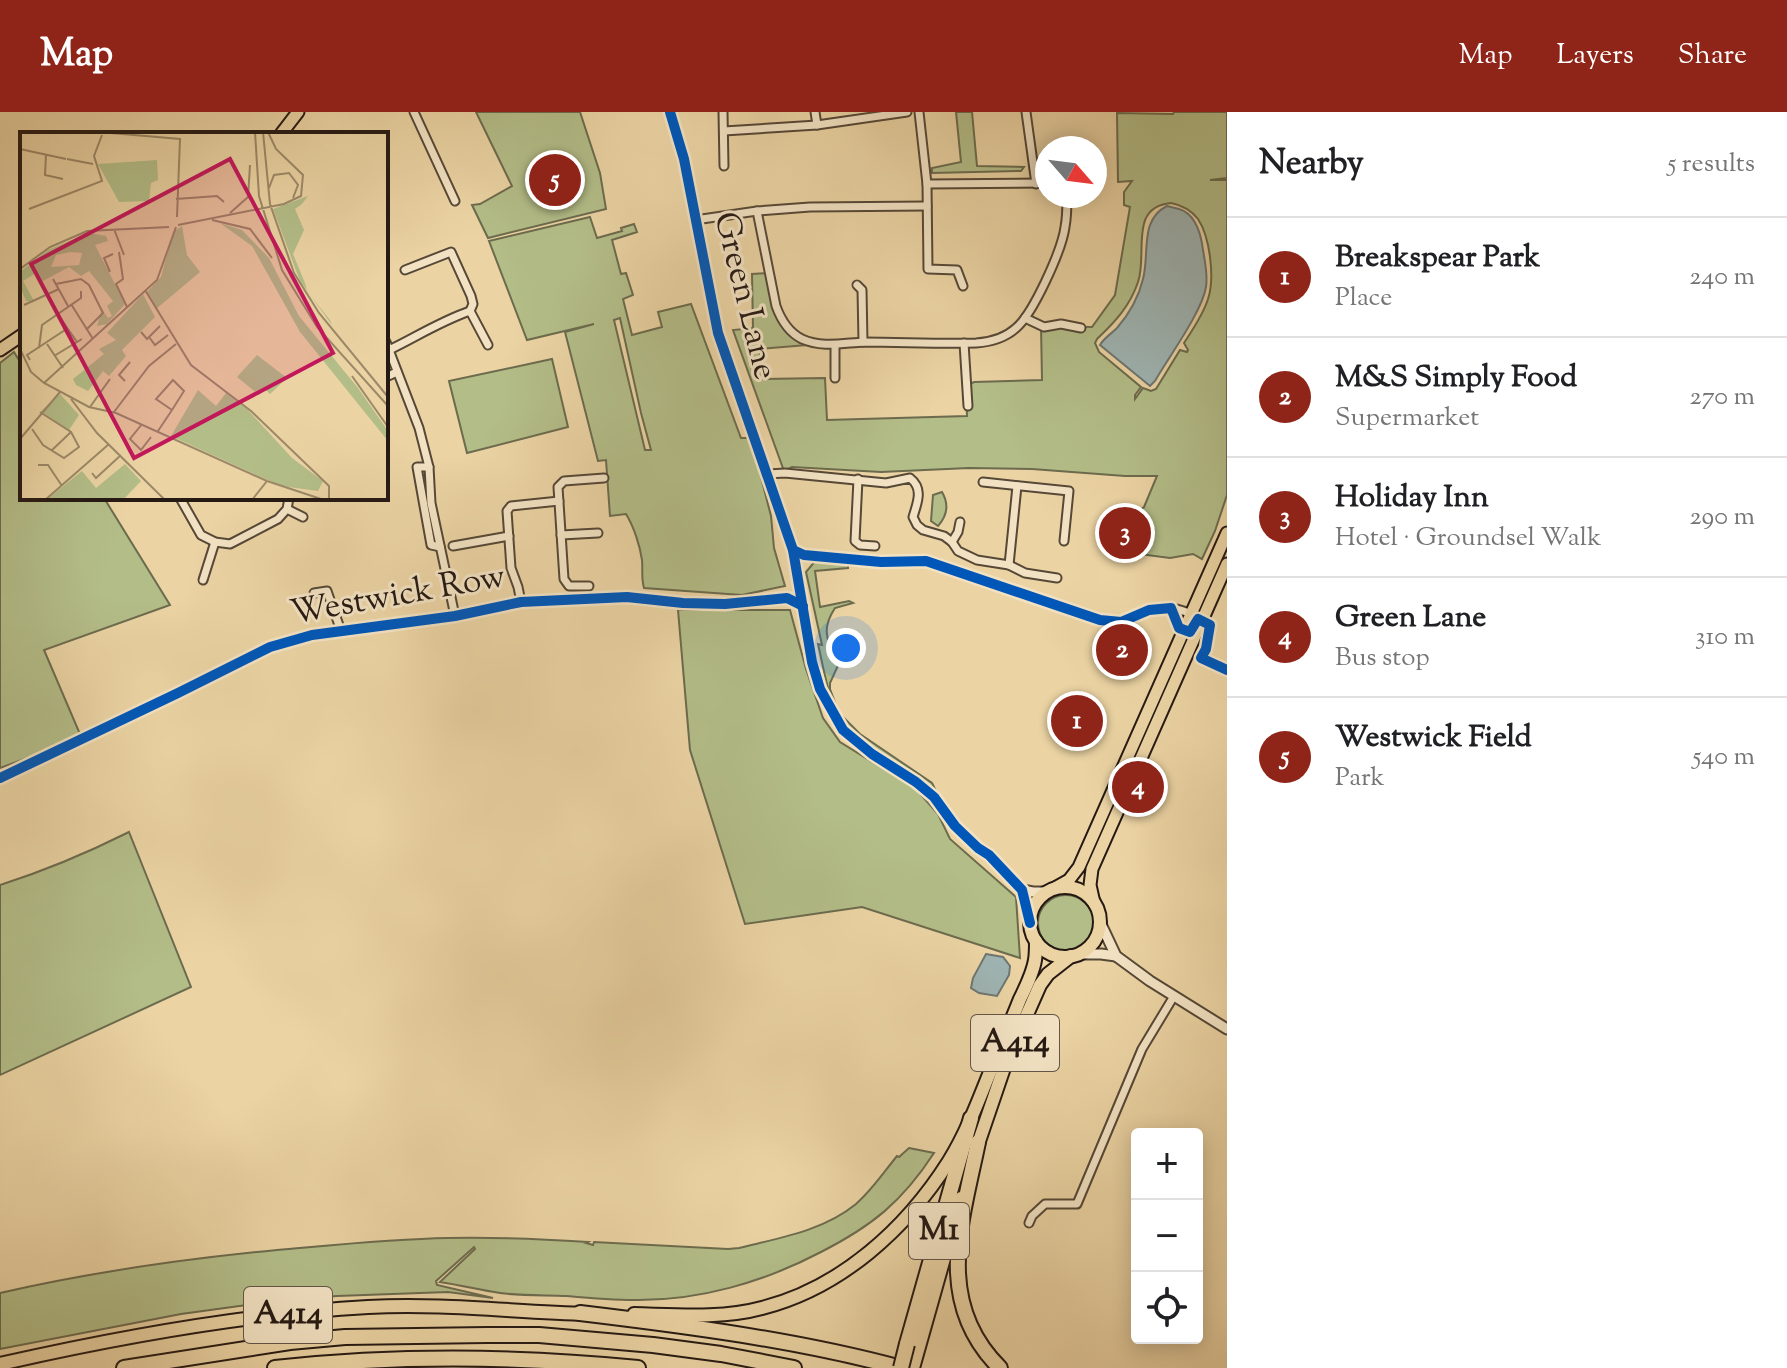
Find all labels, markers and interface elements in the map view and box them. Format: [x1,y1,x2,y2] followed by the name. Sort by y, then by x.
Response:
[40,29,113,83] text: Map
[1459,36,1512,76] text: Map
[1556,36,1634,76] text: Layers
[1678,36,1747,76] text: Share
[20,132,388,500] inset map
[1035,136,1107,208] north arrow
[1259,140,1364,189] text: Nearby
[1667,146,1755,183] text: 5 results
[529,150,581,210] pin: 5
[699,207,789,385] street label: Green Lane
[1335,237,1540,280] text: Breakspear Park
[1281,259,1289,296] text: 1
[1689,259,1755,296] text: 240 m
[1335,280,1392,317] text: Place
[1335,357,1577,400] text: M&S Simply Food
[1279,379,1291,416] text: 2
[1690,379,1755,416] text: 270 m
[1335,400,1479,437] text: Supermarket
[1335,477,1489,520] text: Holiday Inn
[1280,499,1290,536] text: 3
[1689,499,1755,536] text: 290 m
[1099,503,1151,563] pin: 3
[1335,520,1601,557] text: Hotel · Groundsel Walk
[287,553,509,639] street label: Westwick Row
[1335,597,1486,640] text: Green Lane
[1278,619,1292,656] text: 4
[1695,619,1755,656] text: 310 m
[1096,620,1148,680] pin: 2
[826,628,866,668] your location
[1335,640,1430,677] text: Bus stop
[1051,691,1103,751] pin: 1
[1335,717,1532,760] text: Westwick Field
[1281,739,1289,776] text: 5
[1692,739,1755,776] text: 540 m
[1112,757,1164,817] pin: 4
[1335,760,1385,797] text: Park
[971,1015,1059,1071] road number: A414
[1131,1128,1203,1344] map controls
[1131,1128,1203,1200] button: +
[1131,1200,1203,1272] button: −
[909,1203,969,1259] road number: M1
[1131,1272,1203,1344] button: locate
[244,1287,332,1343] road number: A414

